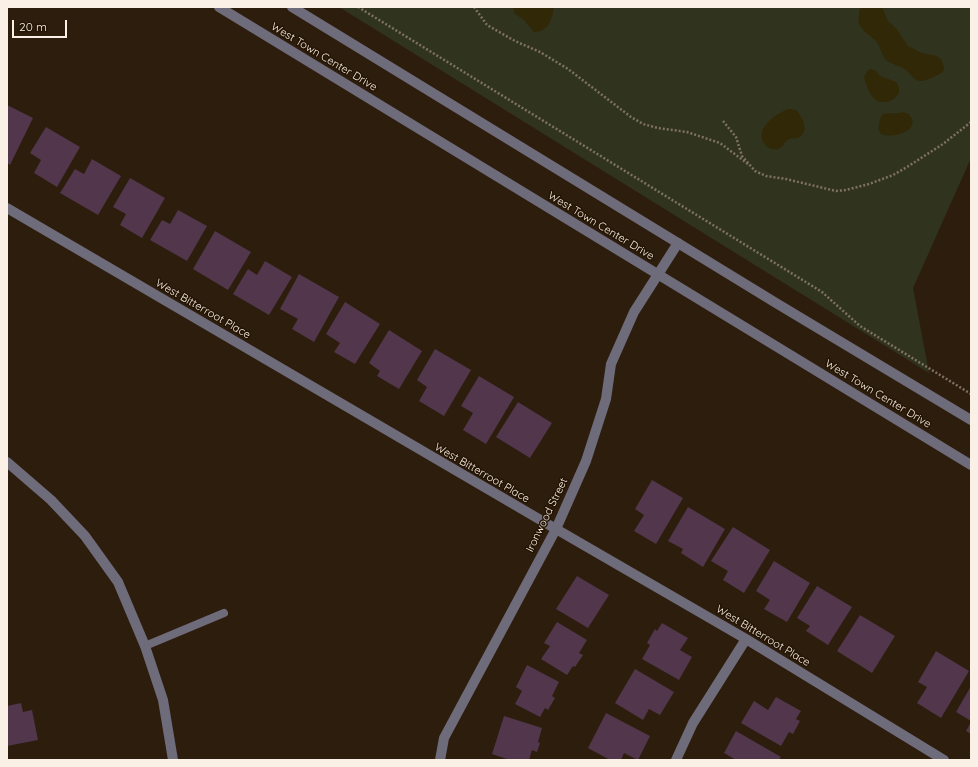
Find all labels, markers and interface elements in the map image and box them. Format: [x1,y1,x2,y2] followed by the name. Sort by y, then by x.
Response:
[14,12,69,38] scale bar
[19,19,47,34] text: 20 m
[269,20,379,94] street label: West Town Center Drive
[546,189,656,263] street label: West Town Center Drive
[153,276,253,342] street label: West Bitterroot Place
[823,357,933,431] street label: West Town Center Drive
[432,440,532,506] street label: West Bitterroot Place
[523,476,571,554] street label: Ironwood Street
[713,603,813,669] street label: West Bitterroot Place

